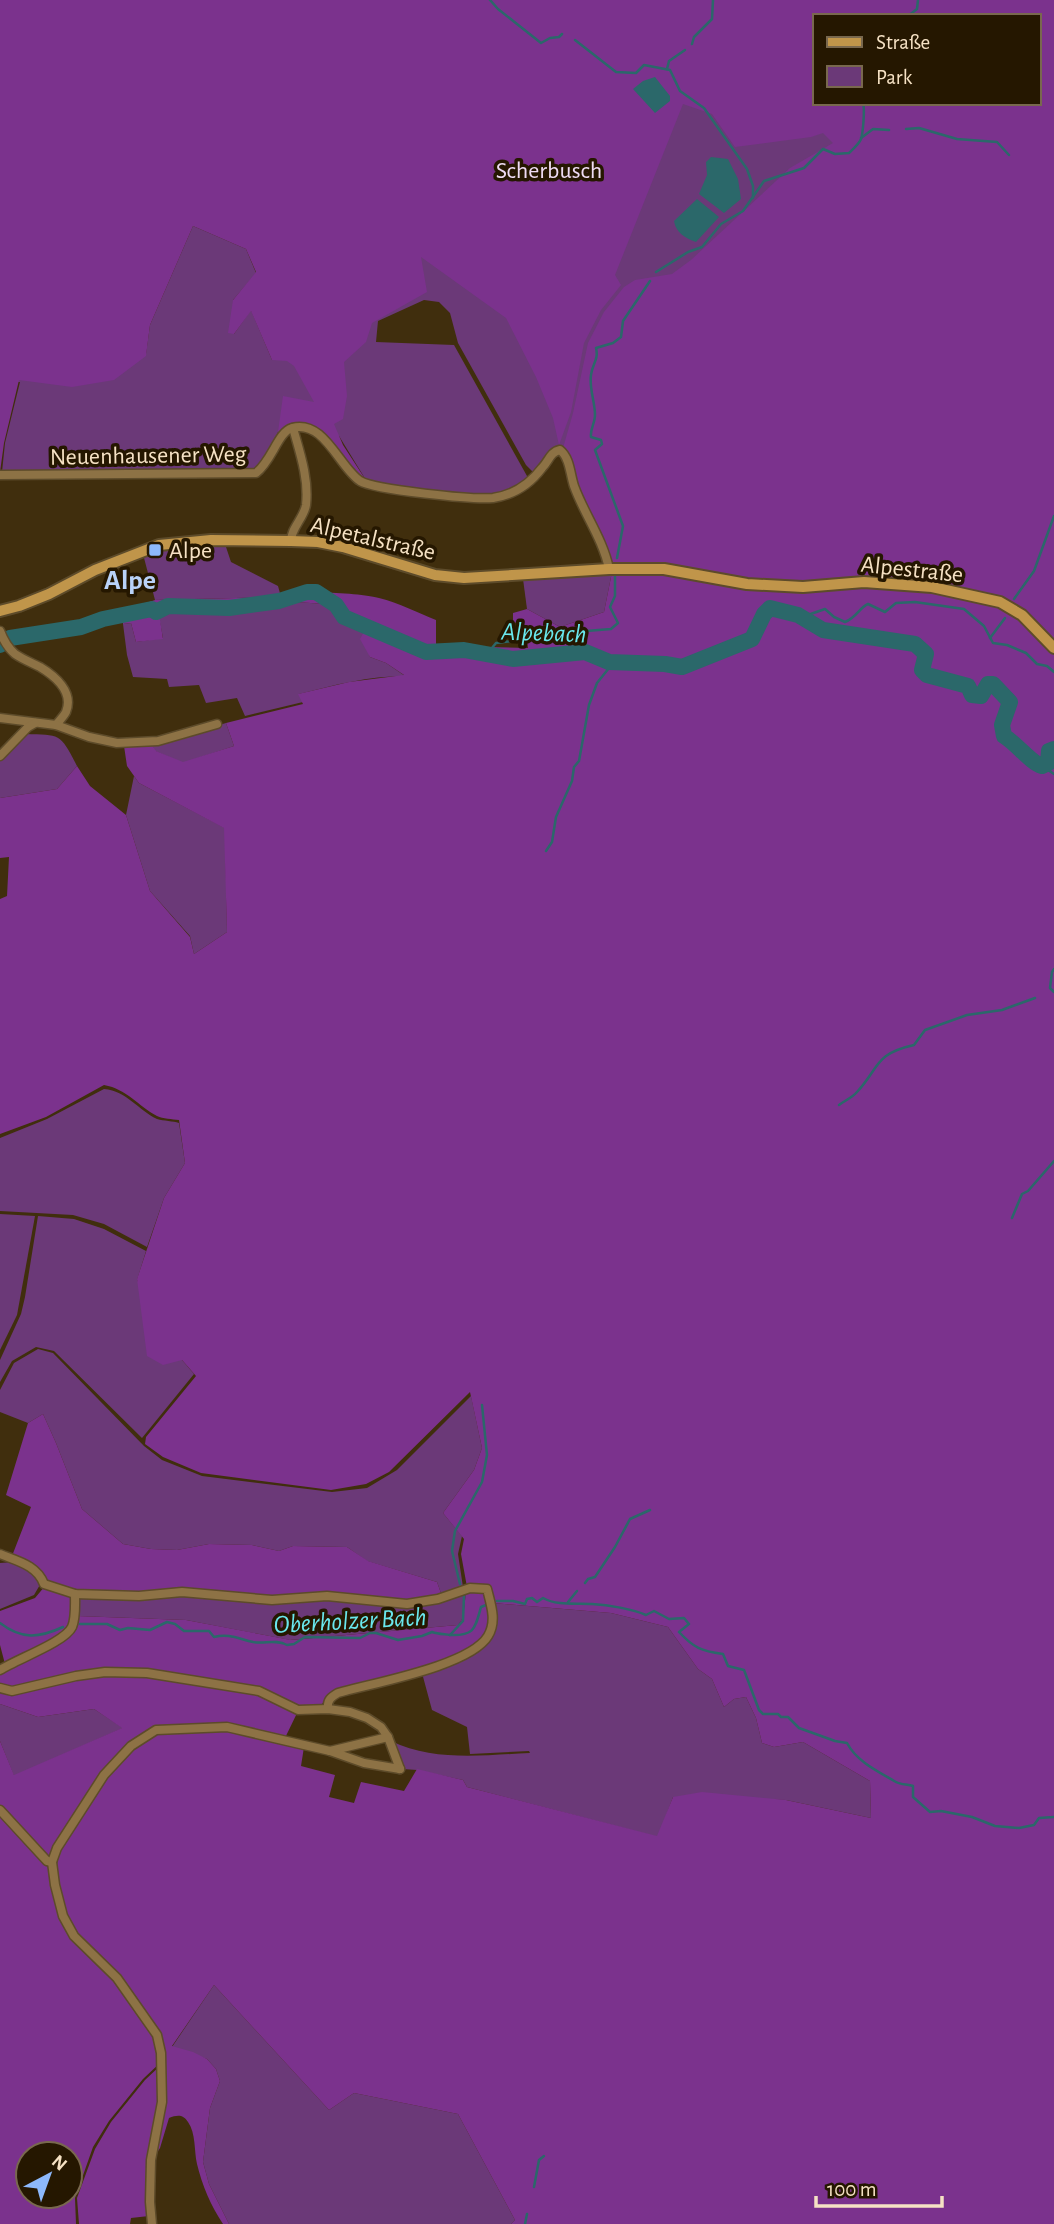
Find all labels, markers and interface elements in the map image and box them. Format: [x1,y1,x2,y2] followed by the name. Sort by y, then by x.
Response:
[813,14,1040,105] legend
[876,32,930,53] text: Straße
[876,67,913,88] text: Park
[496,159,602,183] park label: Scherbusch
[50,442,247,470] street label: Neuenhausener Weg
[308,513,437,565] street label: Alpetalstraße
[169,539,212,563] place label: Alpe
[147,542,163,558] marker: Alpe
[860,553,964,587] street label: Alpestraße
[104,567,156,595] district label: Alpe
[500,618,587,647] water label: Alpebach
[273,1604,427,1638] water label: Oberholzer Bach
[14,2140,84,2210] north arrow
[48,2152,70,2175] text: N
[816,2164,942,2208] scale bar
[827,2179,877,2200] text: 100 m

